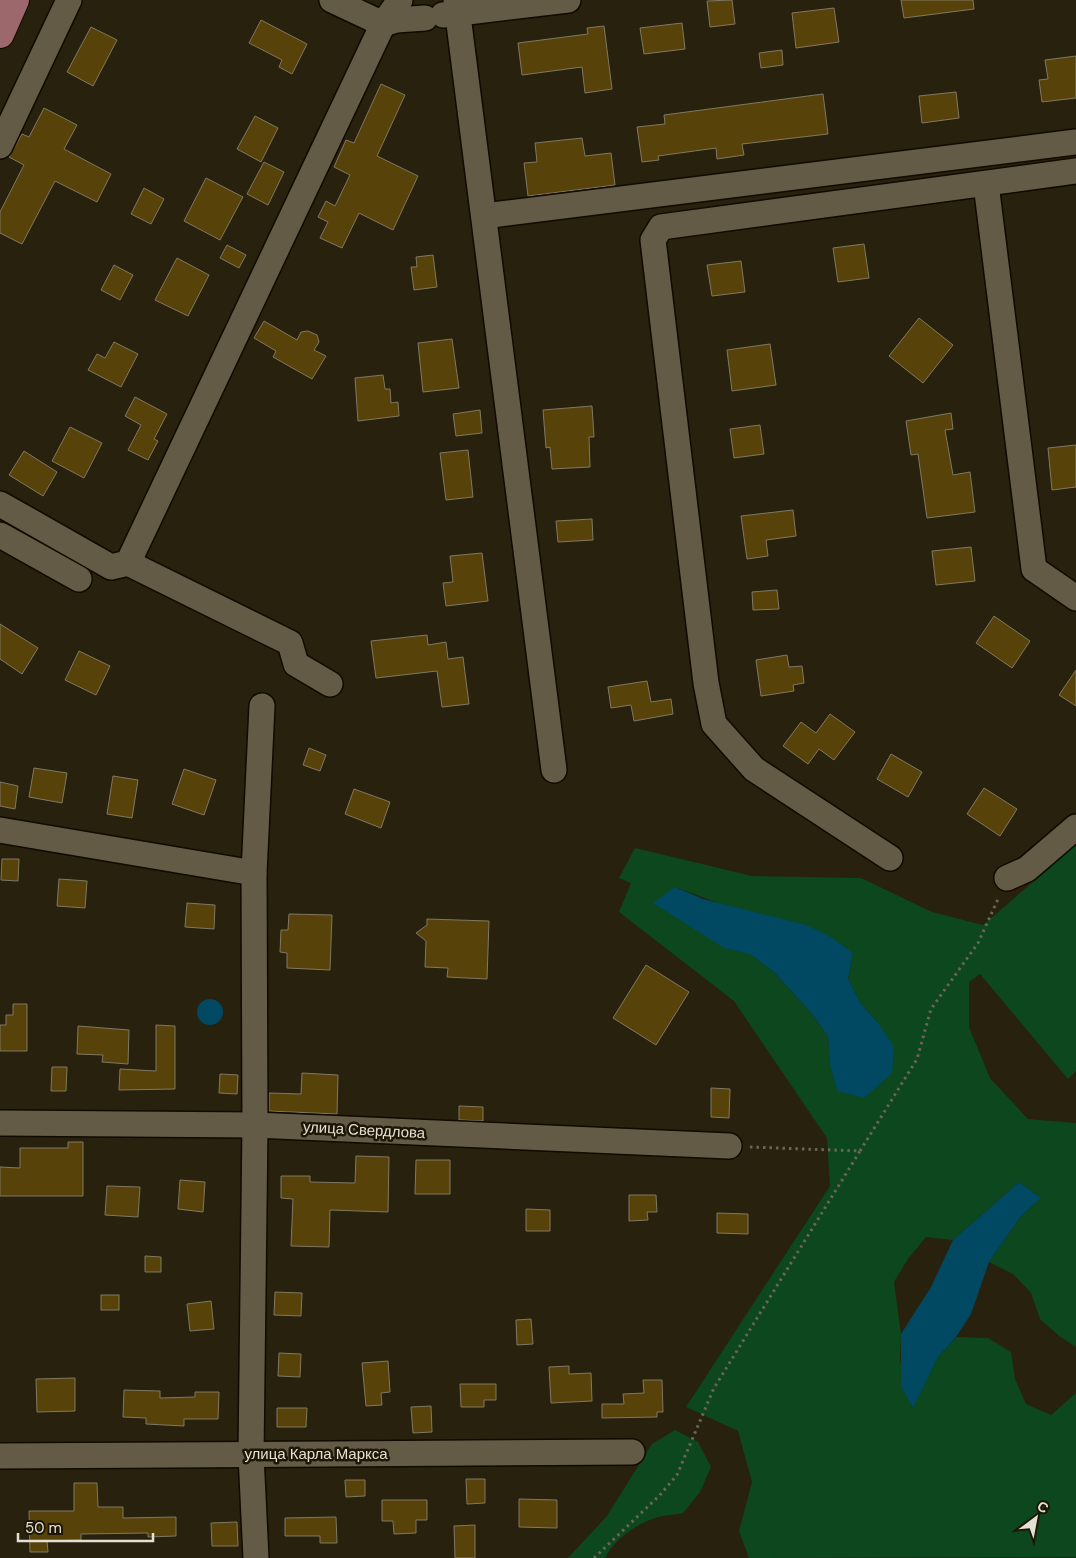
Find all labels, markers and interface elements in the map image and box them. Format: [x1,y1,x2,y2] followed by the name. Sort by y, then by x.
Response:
[302,1117,426,1143] street label: улица Свердлова
[244,1444,388,1464] street label: улица Карла Маркса
[1011,1493,1061,1543] north arrow
[1034,1497,1052,1517] text: С
[18,1510,152,1542] scale bar
[25,1518,62,1538] text: 50 m

